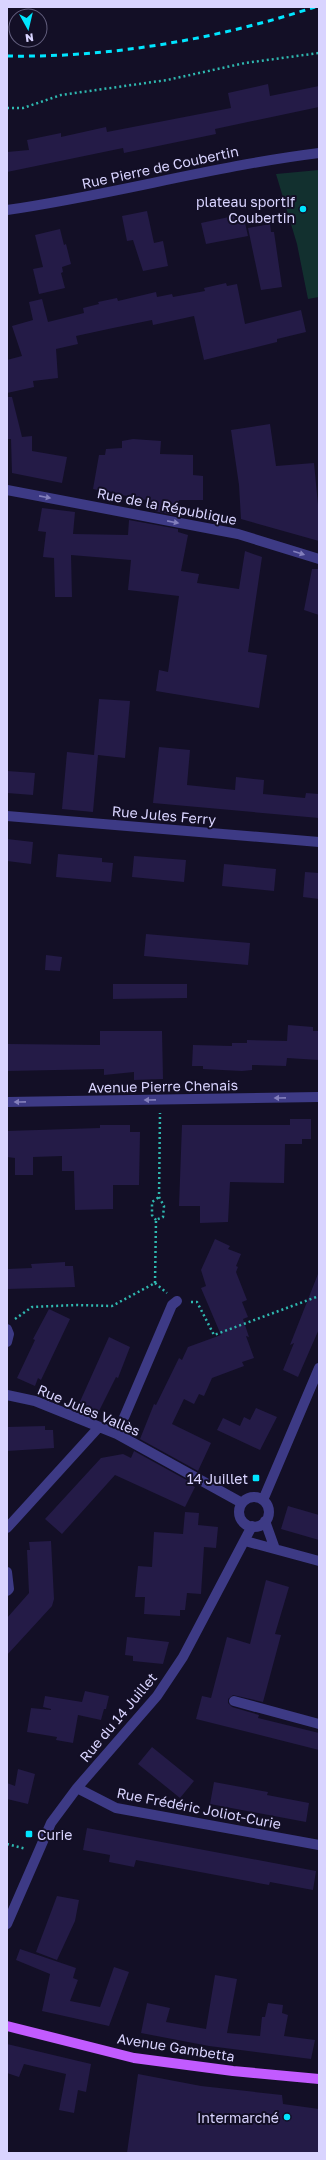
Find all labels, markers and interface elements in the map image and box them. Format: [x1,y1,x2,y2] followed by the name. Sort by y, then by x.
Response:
[8,8,48,48] north arrow
[24,31,35,45] text: N
[80,142,240,192] street label: Rue Pierre de Coubertin
[196,193,295,226] place label: plateau sportif Coubertin
[298,204,308,214] marker: plateau sportif Coubertin
[96,484,238,528] street label: Rue de la République
[39,494,51,500] one-way arrow
[167,519,179,525] one-way arrow
[293,550,305,556] one-way arrow
[111,802,217,828] street label: Rue Jules Ferry
[88,1076,238,1096] street label: Avenue Pierre Chenais
[273,1095,286,1101] one-way arrow
[144,1097,156,1104] one-way arrow
[13,1099,26,1105] one-way arrow
[35,1381,143,1439] street label: Rue Jules Vallès
[187,1470,248,1487] place label: 14 Juillet
[251,1473,261,1483] marker: 14 Juillet
[76,1669,160,1765] street label: Rue du 14 Juillet
[115,1784,283,1832] street label: Rue Frédéric Joliot-Curie
[37,1826,72,1843] place label: Curie
[24,1829,34,1839] marker: Curie
[116,2029,236,2065] street label: Avenue Gambetta
[197,2109,279,2126] place label: Intermarché
[282,2112,292,2122] marker: Intermarché

